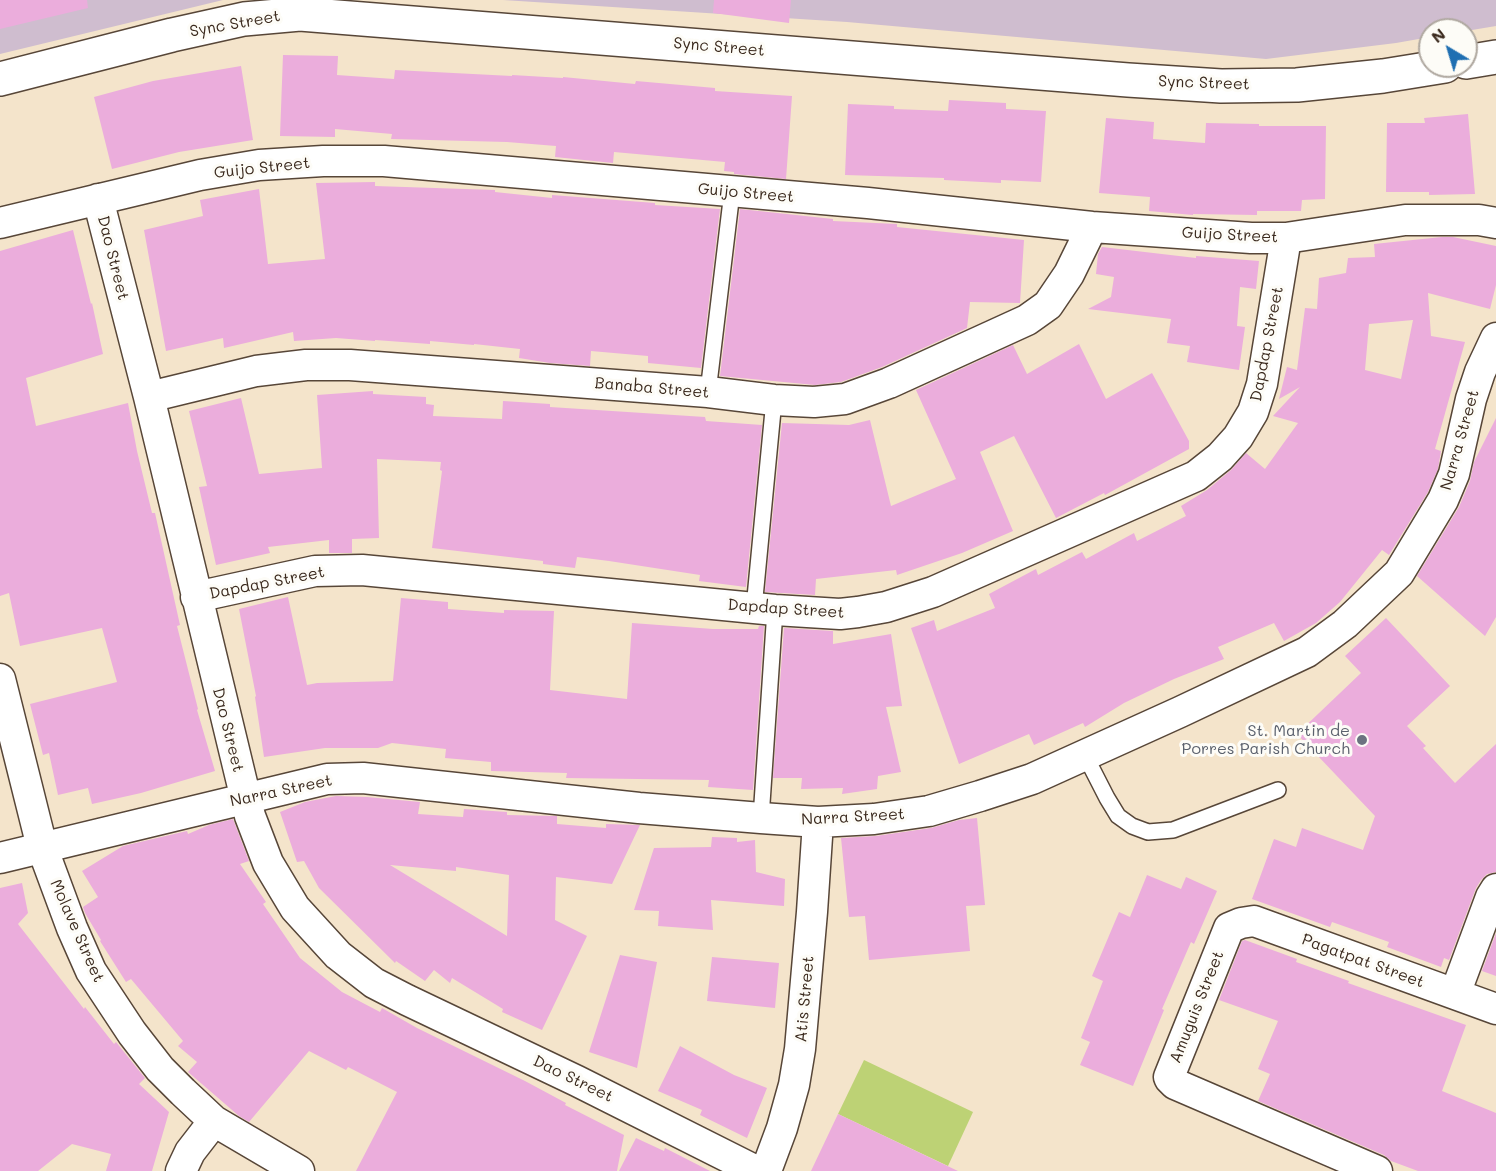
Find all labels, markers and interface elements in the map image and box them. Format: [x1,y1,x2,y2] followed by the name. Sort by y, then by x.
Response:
[188,7,282,41] street label: Sync Street
[1418,18,1478,78] north arrow
[1427,23,1449,47] text: N
[672,33,766,61] street label: Sync Street
[1158,72,1250,94] street label: Sync Street
[213,153,311,183] street label: Guijo Street
[697,179,795,207] street label: Guijo Street
[93,214,133,302] street label: Dao Street
[1181,223,1279,247] street label: Guijo Street
[1246,285,1288,403] street label: Dapdap Street
[594,373,710,403] street label: Banaba Street
[1436,387,1484,493] street label: Narra Street
[208,562,326,604] street label: Dapdap Street
[727,595,845,623] street label: Dapdap Street
[208,686,248,774] street label: Dao Street
[1182,721,1350,759] place label: St. Martin de Porres Parish Church
[1355,733,1369,747] marker: St. Martin de Porres Parish Church
[228,771,334,811] street label: Narra Street
[801,805,905,829] street label: Narra Street
[46,877,108,985] street label: Molave Street
[1299,930,1427,992] street label: Pagatpat Street
[1166,948,1228,1066] street label: Amuguis Street
[792,955,818,1043] street label: Atis Street
[530,1051,616,1107] street label: Dao Street

